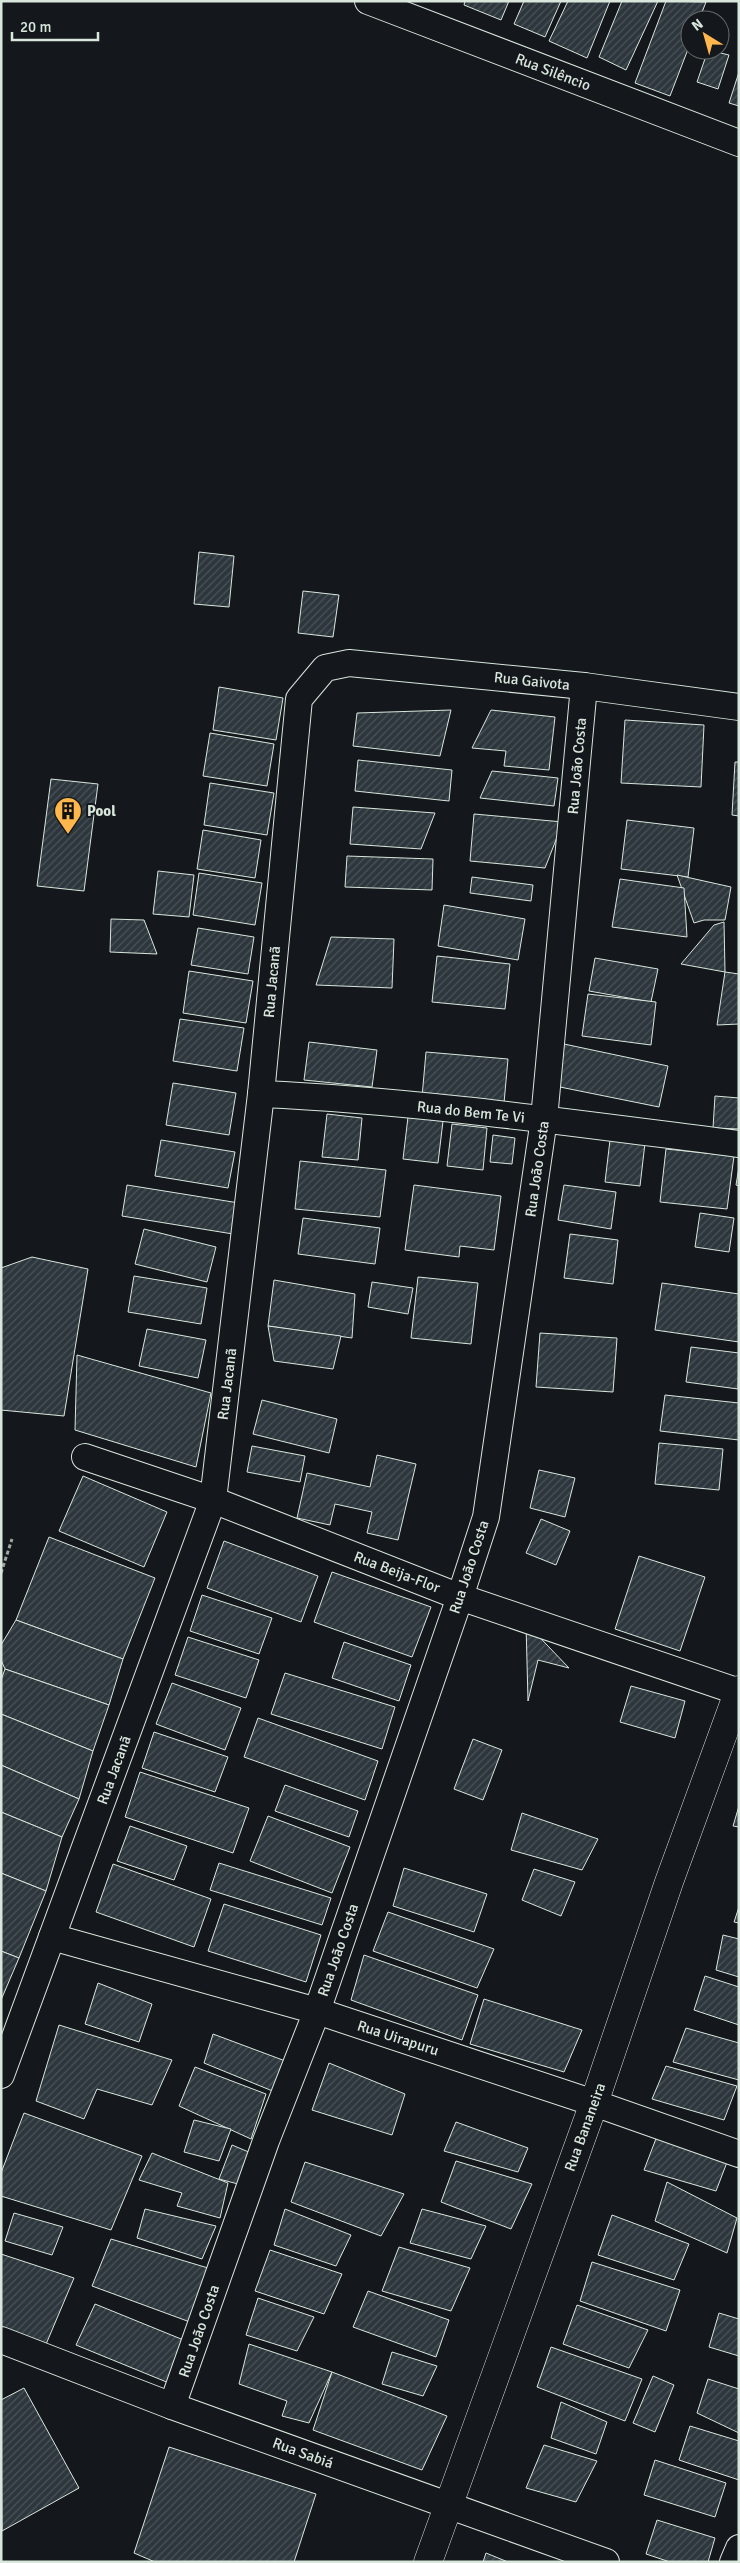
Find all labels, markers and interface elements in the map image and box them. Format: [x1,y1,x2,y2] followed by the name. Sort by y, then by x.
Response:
[12,10,99,42] scale bar
[680,10,730,60] north arrow
[688,15,706,35] text: N
[20,18,51,36] text: 20 m
[513,49,593,95] street label: Rua Silêncio
[493,668,571,694] street label: Rua Gaivota
[564,717,590,815] street label: Rua João Costa
[53,796,83,835] building icon: Pool
[87,802,116,820] place label: Pool
[260,945,284,1019] street label: Rua Jacanã
[416,1097,526,1127] street label: Rua do Bem Te Vi
[521,1120,553,1218] street label: Rua João Costa
[214,1347,240,1421] street label: Rua Jacanã
[445,1518,493,1616] street label: Rua João Costa
[351,1547,443,1597] street label: Rua Beija-Flor
[93,1733,135,1807] street label: Rua Jacanã
[314,1901,362,1999] street label: Rua João Costa
[355,2016,441,2060] street label: Rua Uirapuru
[561,2080,609,2174] street label: Rua Bananeira
[175,2282,223,2380] street label: Rua João Costa
[270,2434,336,2472] street label: Rua Sabiá

